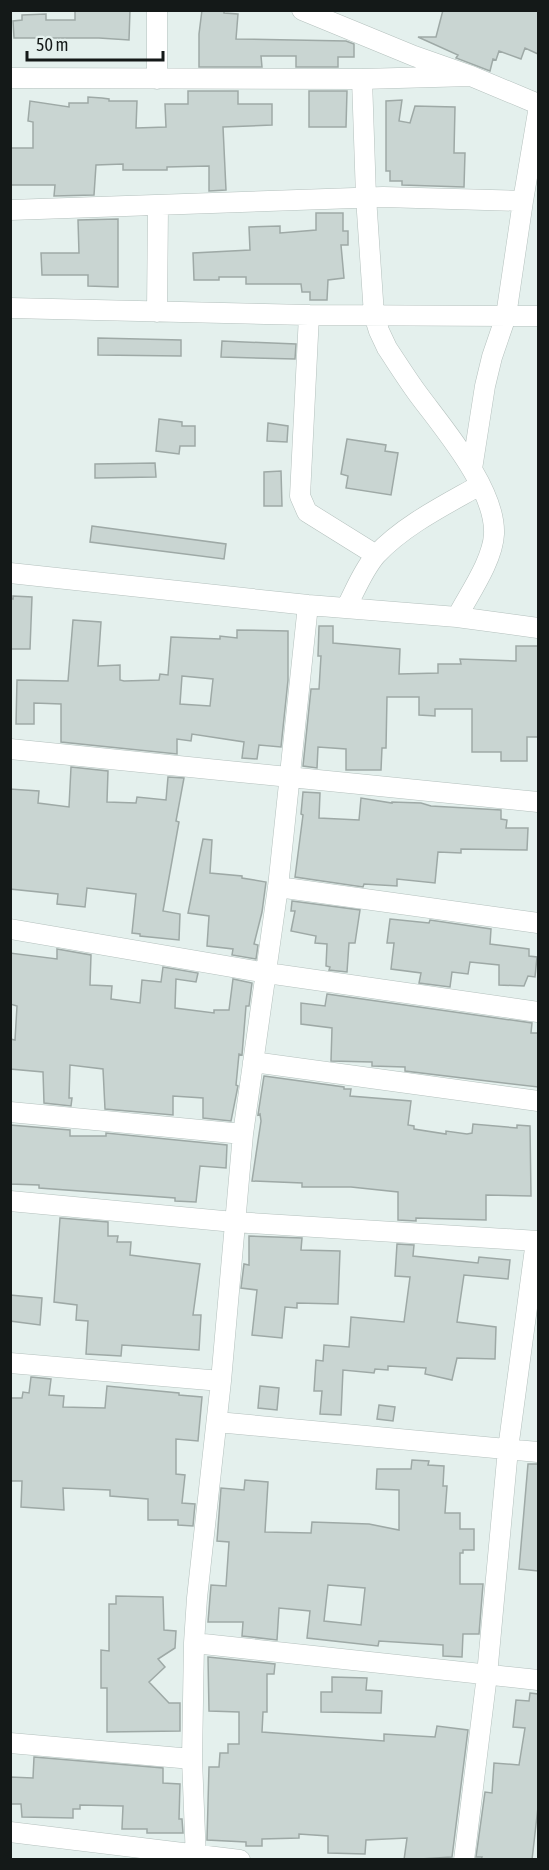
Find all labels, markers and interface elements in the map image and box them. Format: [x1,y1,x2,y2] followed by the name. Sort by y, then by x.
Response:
[27,24,164,62] scale bar
[36,34,68,55] text: 50 m

